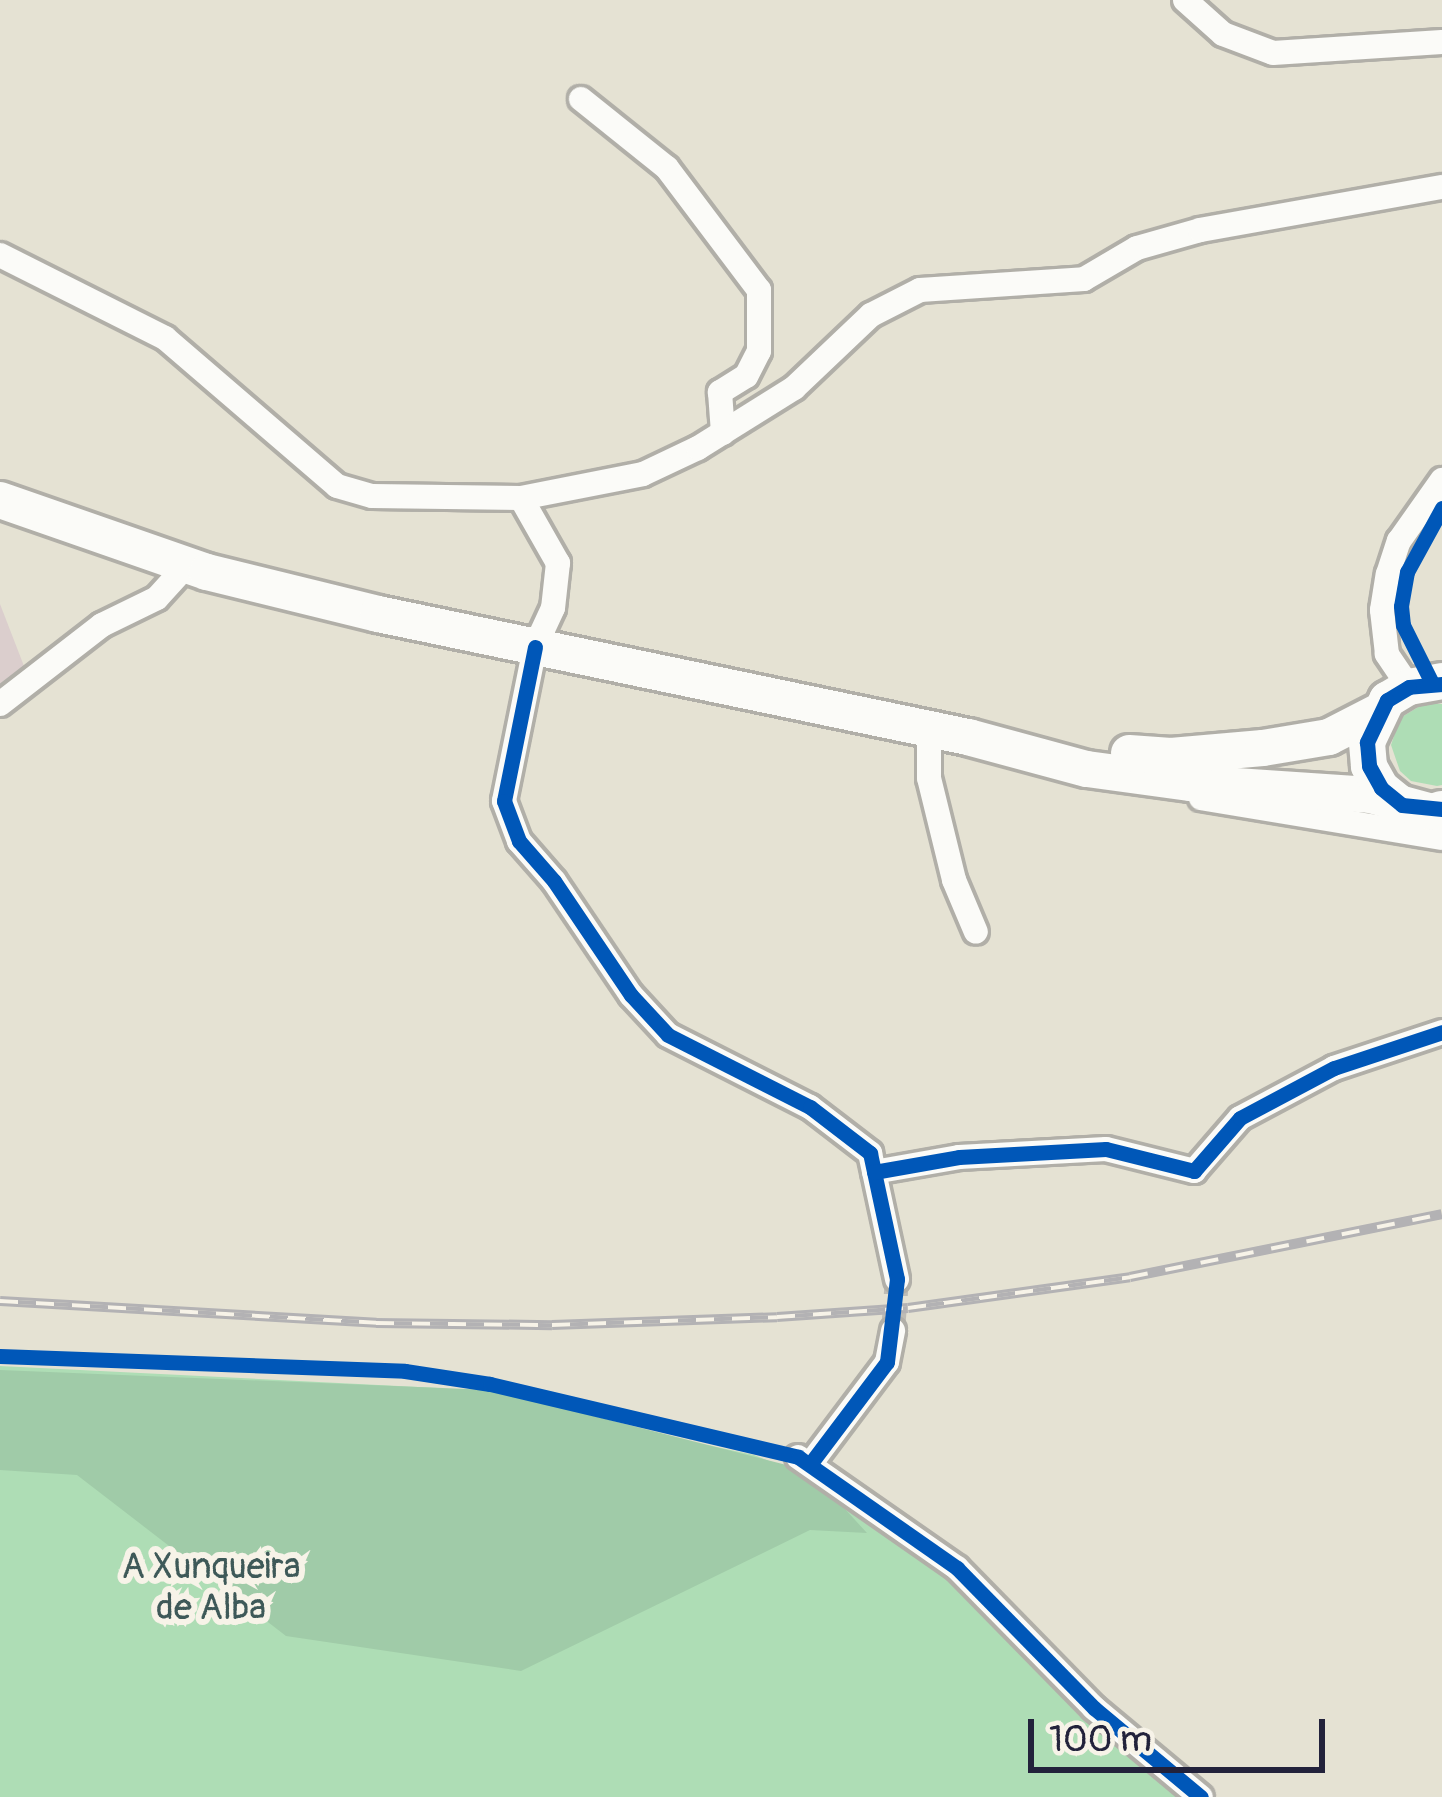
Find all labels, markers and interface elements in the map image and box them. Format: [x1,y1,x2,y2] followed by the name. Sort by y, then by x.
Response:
[122,1544,300,1629] park label: A Xunqueira de Alba
[1034,1695,1331,1769] scale bar
[1049,1717,1152,1762] text: 100 m

